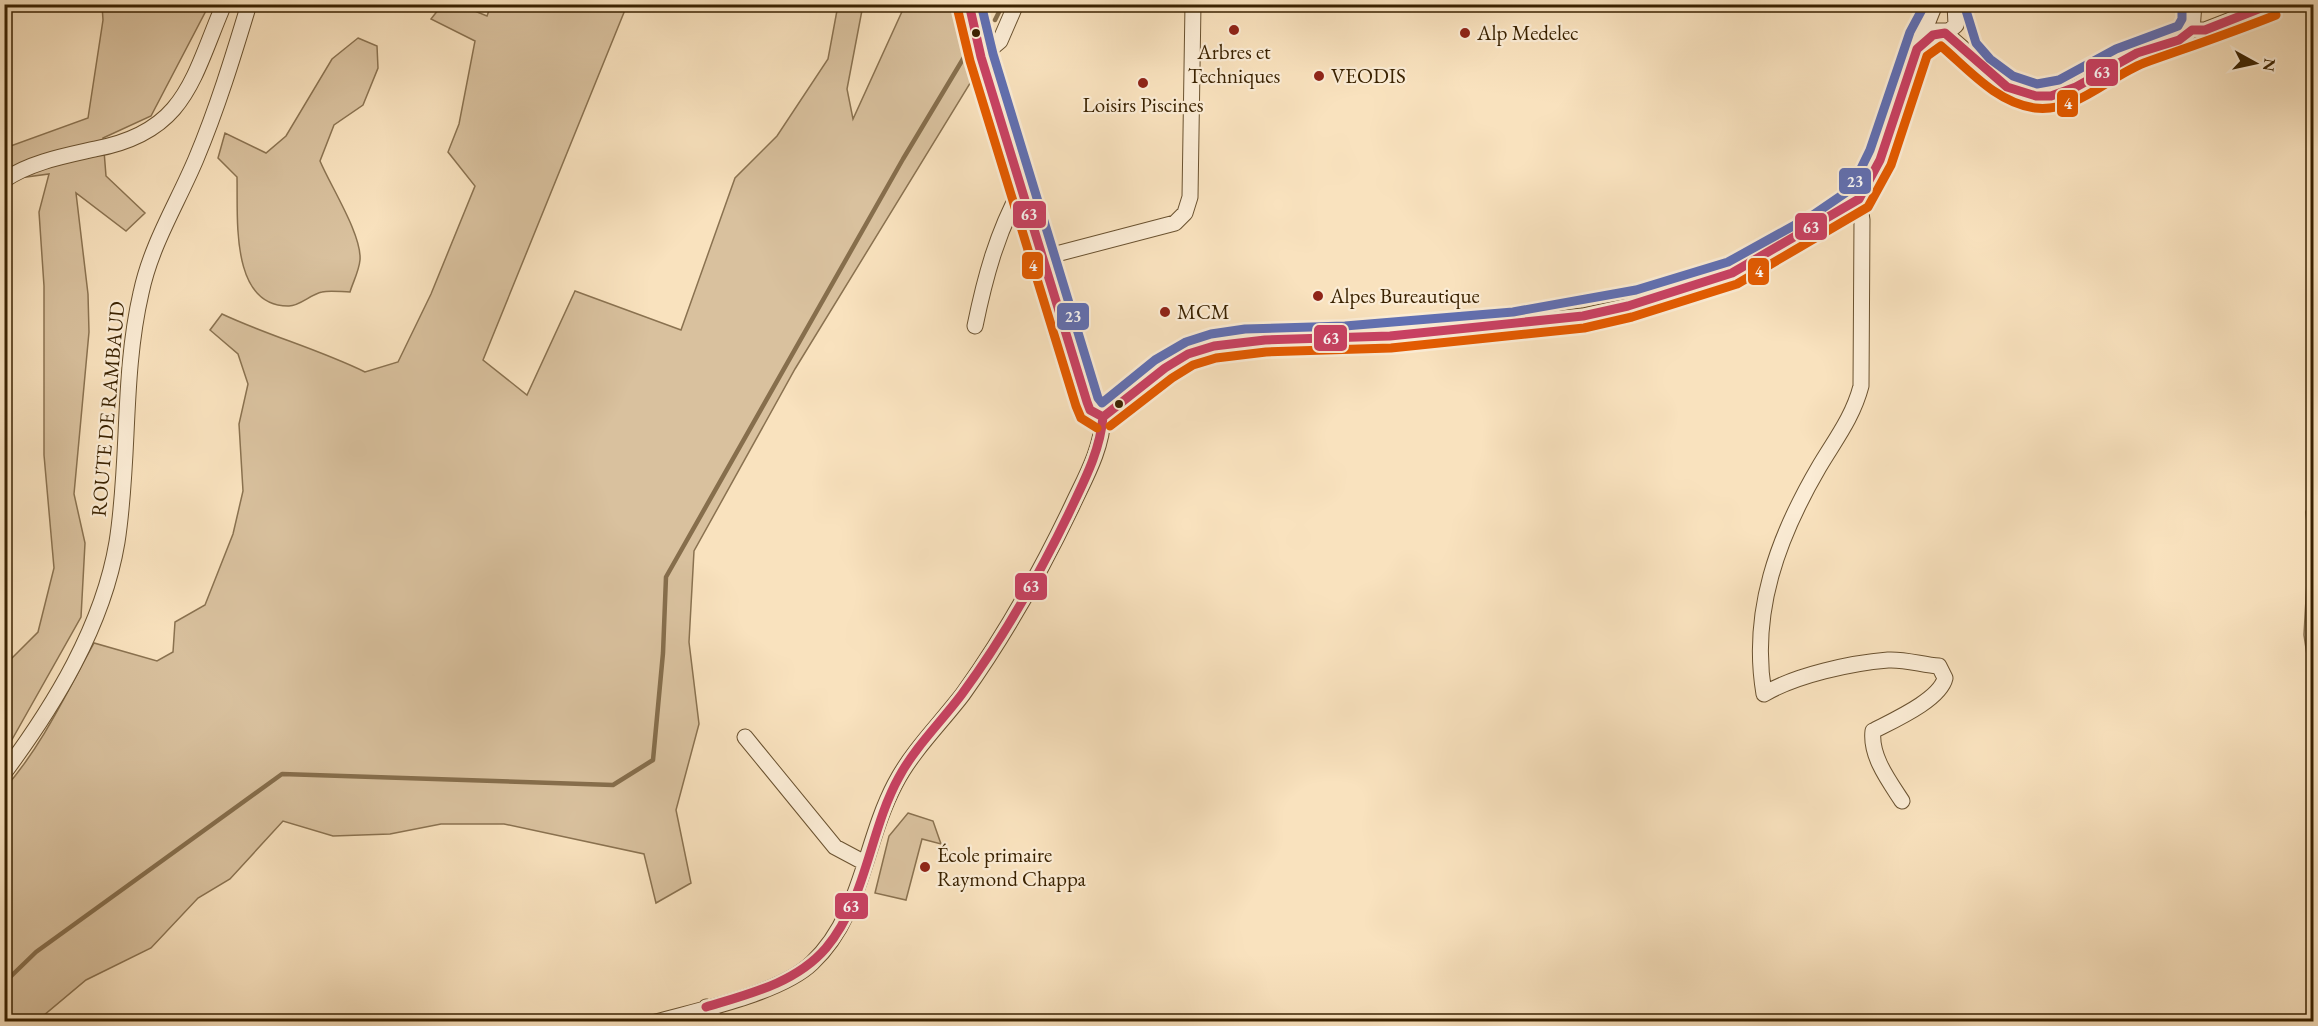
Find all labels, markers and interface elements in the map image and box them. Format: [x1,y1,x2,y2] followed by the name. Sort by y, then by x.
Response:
[1476,19,1579,46] place label: Alp Medelec
[1227,23,1241,37] marker: Arbres et Techniques
[1458,26,1472,40] marker: Alp Medelec
[970,27,982,39] unlabelled marker
[2225,33,2285,93] north arrow
[1188,38,1280,89] place label: Arbres et Techniques
[2258,57,2281,73] text: N
[2085,58,2119,87] line badge: 63
[1331,62,1406,89] place label: VEODIS
[2094,62,2110,83] text: 63
[1312,69,1326,83] marker: VEODIS
[1136,76,1150,90] marker: Loisirs Piscines
[2056,89,2079,118] line badge: 4
[1082,91,1204,118] place label: Loisirs Piscines
[2064,93,2073,114] text: 4
[1838,167,1872,195] line badge: 23
[1847,171,1863,192] text: 23
[1012,200,1047,229] line badge: 63
[1021,204,1037,225] text: 63
[1794,212,1828,241] line badge: 63
[1803,217,1819,238] text: 63
[1021,251,1044,280] line badge: 4
[1029,255,1038,276] text: 4
[1747,257,1770,286] line badge: 4
[1755,261,1764,282] text: 4
[1329,282,1480,309] place label: Alpes Bureautique
[1311,289,1325,303] marker: Alpes Bureautique
[1177,298,1230,325] place label: MCM
[85,300,130,518] street label: ROUTE DE RAMBAUD
[1056,302,1090,331] line badge: 23
[1158,305,1172,319] marker: MCM
[1065,306,1081,327] text: 23
[1313,324,1348,352] line badge: 63
[1323,328,1339,349] text: 63
[1113,398,1125,410] unlabelled marker
[1014,572,1048,601] line badge: 63
[1023,576,1039,597] text: 63
[937,841,1086,892] place label: École primaire Raymond Chappa
[918,860,932,874] marker: École primaire Raymond Chappa
[834,892,869,920] line badge: 63
[843,896,859,917] text: 63

